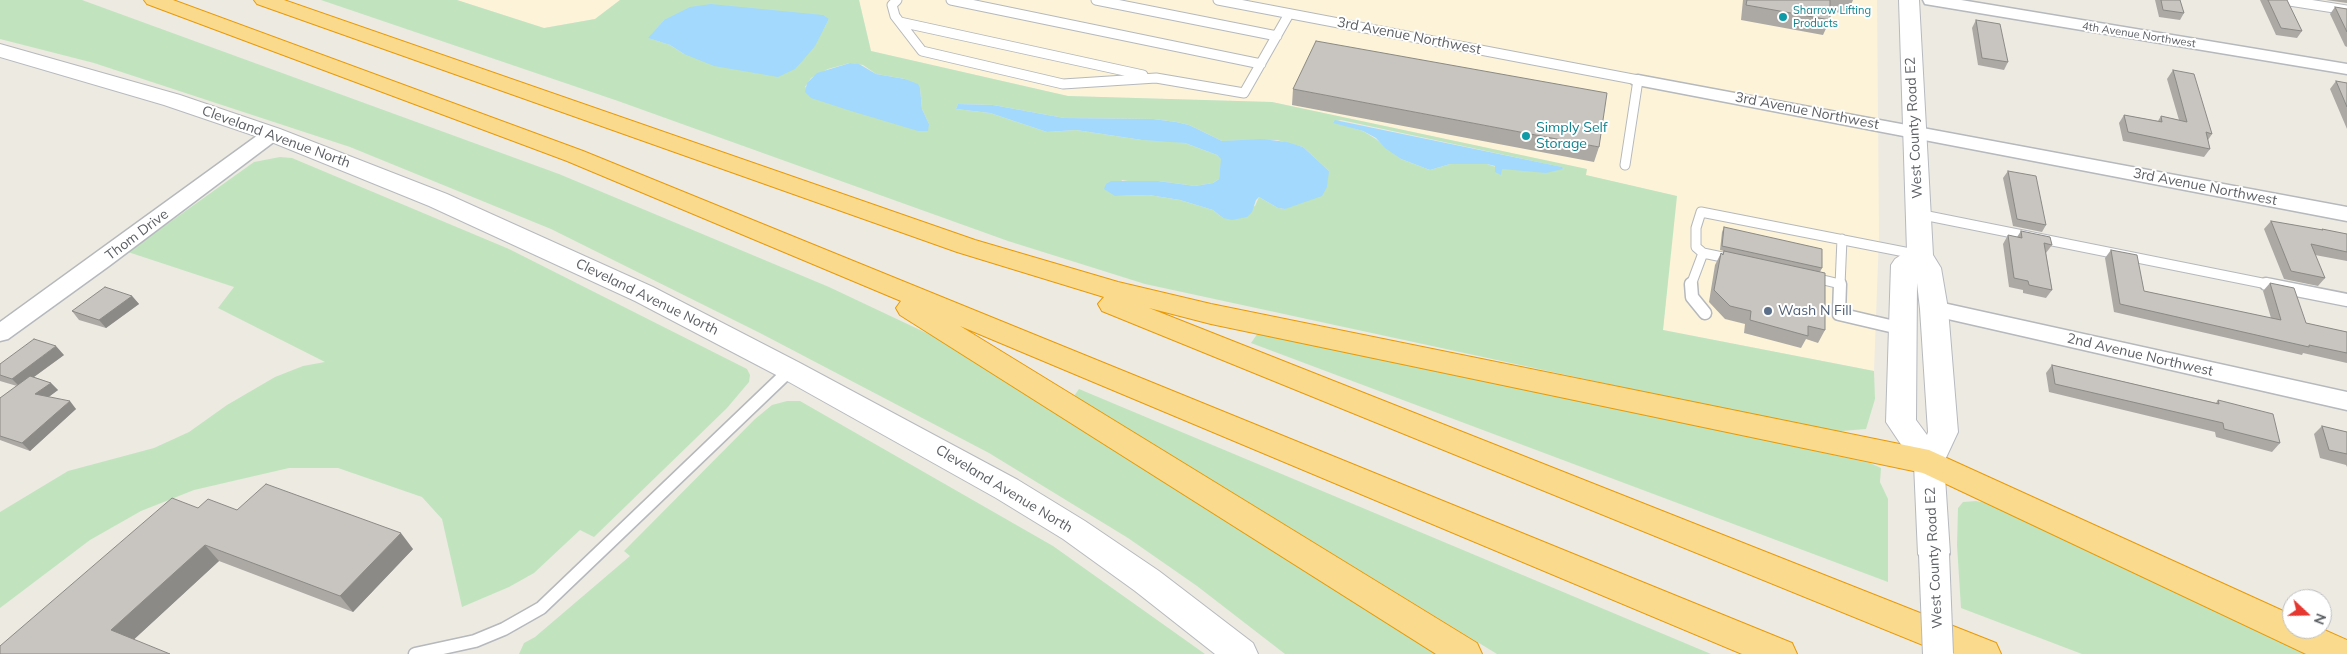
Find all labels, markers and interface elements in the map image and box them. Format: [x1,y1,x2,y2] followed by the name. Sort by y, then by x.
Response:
[1793,4,1871,30] place label: Sharrow Lifting Products
[1777,11,1789,23] marker: Sharrow Lifting Products
[1336,14,1482,58] street label: 3rd Avenue Northwest
[2081,20,2197,50] street label: 4th Avenue Northwest
[1902,57,1926,199] street label: West County Road E2
[1734,89,1880,133] street label: 3rd Avenue Northwest
[199,102,353,172] street label: Cleveland Avenue North
[1536,120,1608,152] place label: Simply Self Storage
[1520,130,1532,142] marker: Simply Self Storage
[2132,165,2278,209] street label: 3rd Avenue Northwest
[102,206,172,264] street label: Thom Drive
[573,255,721,339] street label: Cleveland Avenue North
[1778,303,1852,319] place label: Wash N Fill
[1762,305,1774,317] marker: Wash N Fill
[2065,330,2215,380] street label: 2nd Avenue Northwest
[932,441,1076,537] street label: Cleveland Avenue North
[1922,487,1946,629] street label: West County Road E2
[2282,589,2332,639] north arrow
[2310,611,2330,627] text: N

